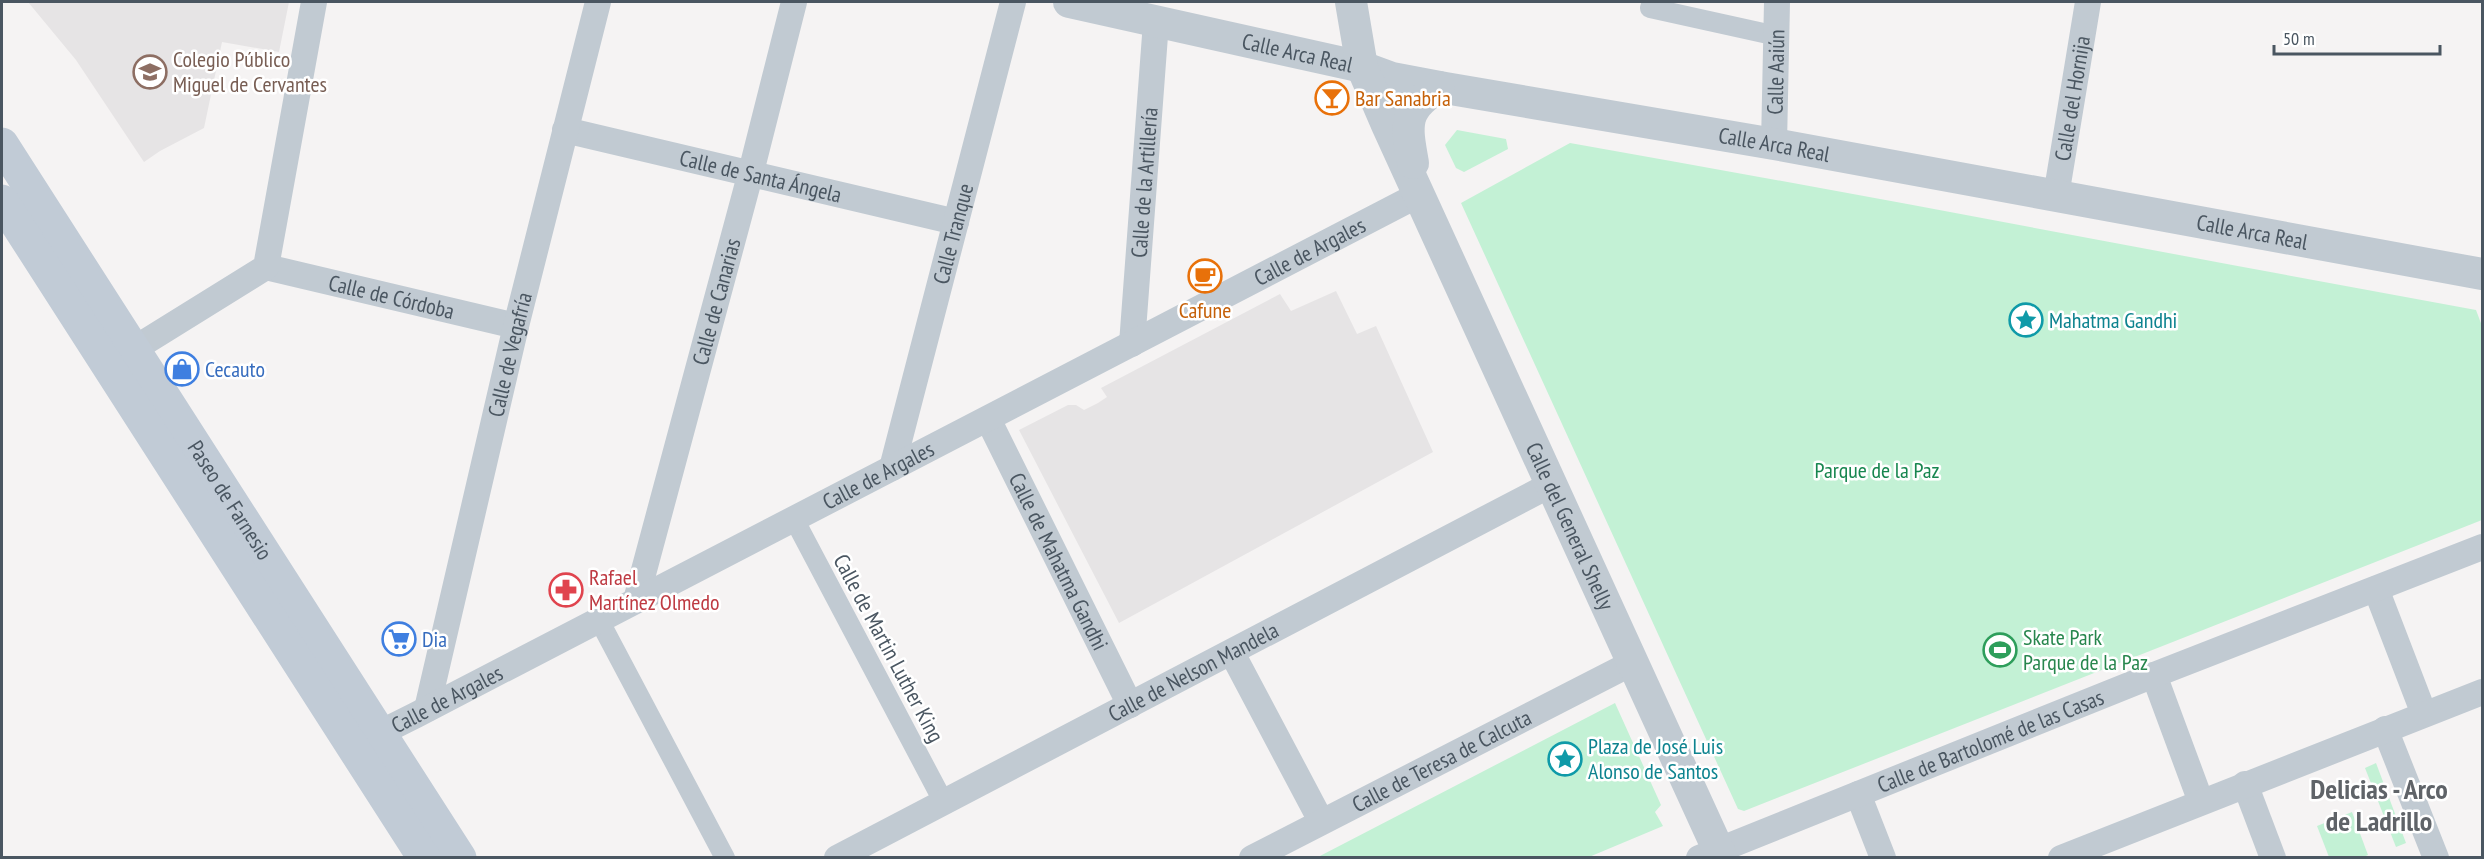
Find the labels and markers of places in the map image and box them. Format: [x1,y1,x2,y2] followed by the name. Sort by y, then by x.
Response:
[173,45,327,98] place label: Colegio Público Miguel de Cervantes
[132,54,168,90] school or university icon: Colegio Público Miguel de Cervantes
[1314,80,1350,116] bar icon: Bar Sanabria
[1355,84,1451,112] place label: Bar Sanabria
[1187,258,1223,294] cafe icon: Cafune
[1179,296,1231,324] place label: Cafune
[2008,302,2044,338] place icon: Mahatma Gandhi
[2049,306,2177,334] place label: Mahatma Gandhi
[164,351,200,387] shop icon: Cecauto
[205,355,265,383] place label: Cecauto
[589,563,719,616] place label: Rafael Martínez Olmedo
[548,572,584,608] pharmacy icon: Rafael Martínez Olmedo
[381,621,417,657] supermarket icon: Dia
[2023,623,2148,676] place label: Skate Park Parque de la Paz
[422,625,447,653] place label: Dia
[1982,632,2018,668] sports icon: Skate Park Parque de la Paz
[1588,732,1723,785] place label: Plaza de José Luis Alonso de Santos
[1547,741,1583,777] place icon: Plaza de José Luis Alonso de Santos

